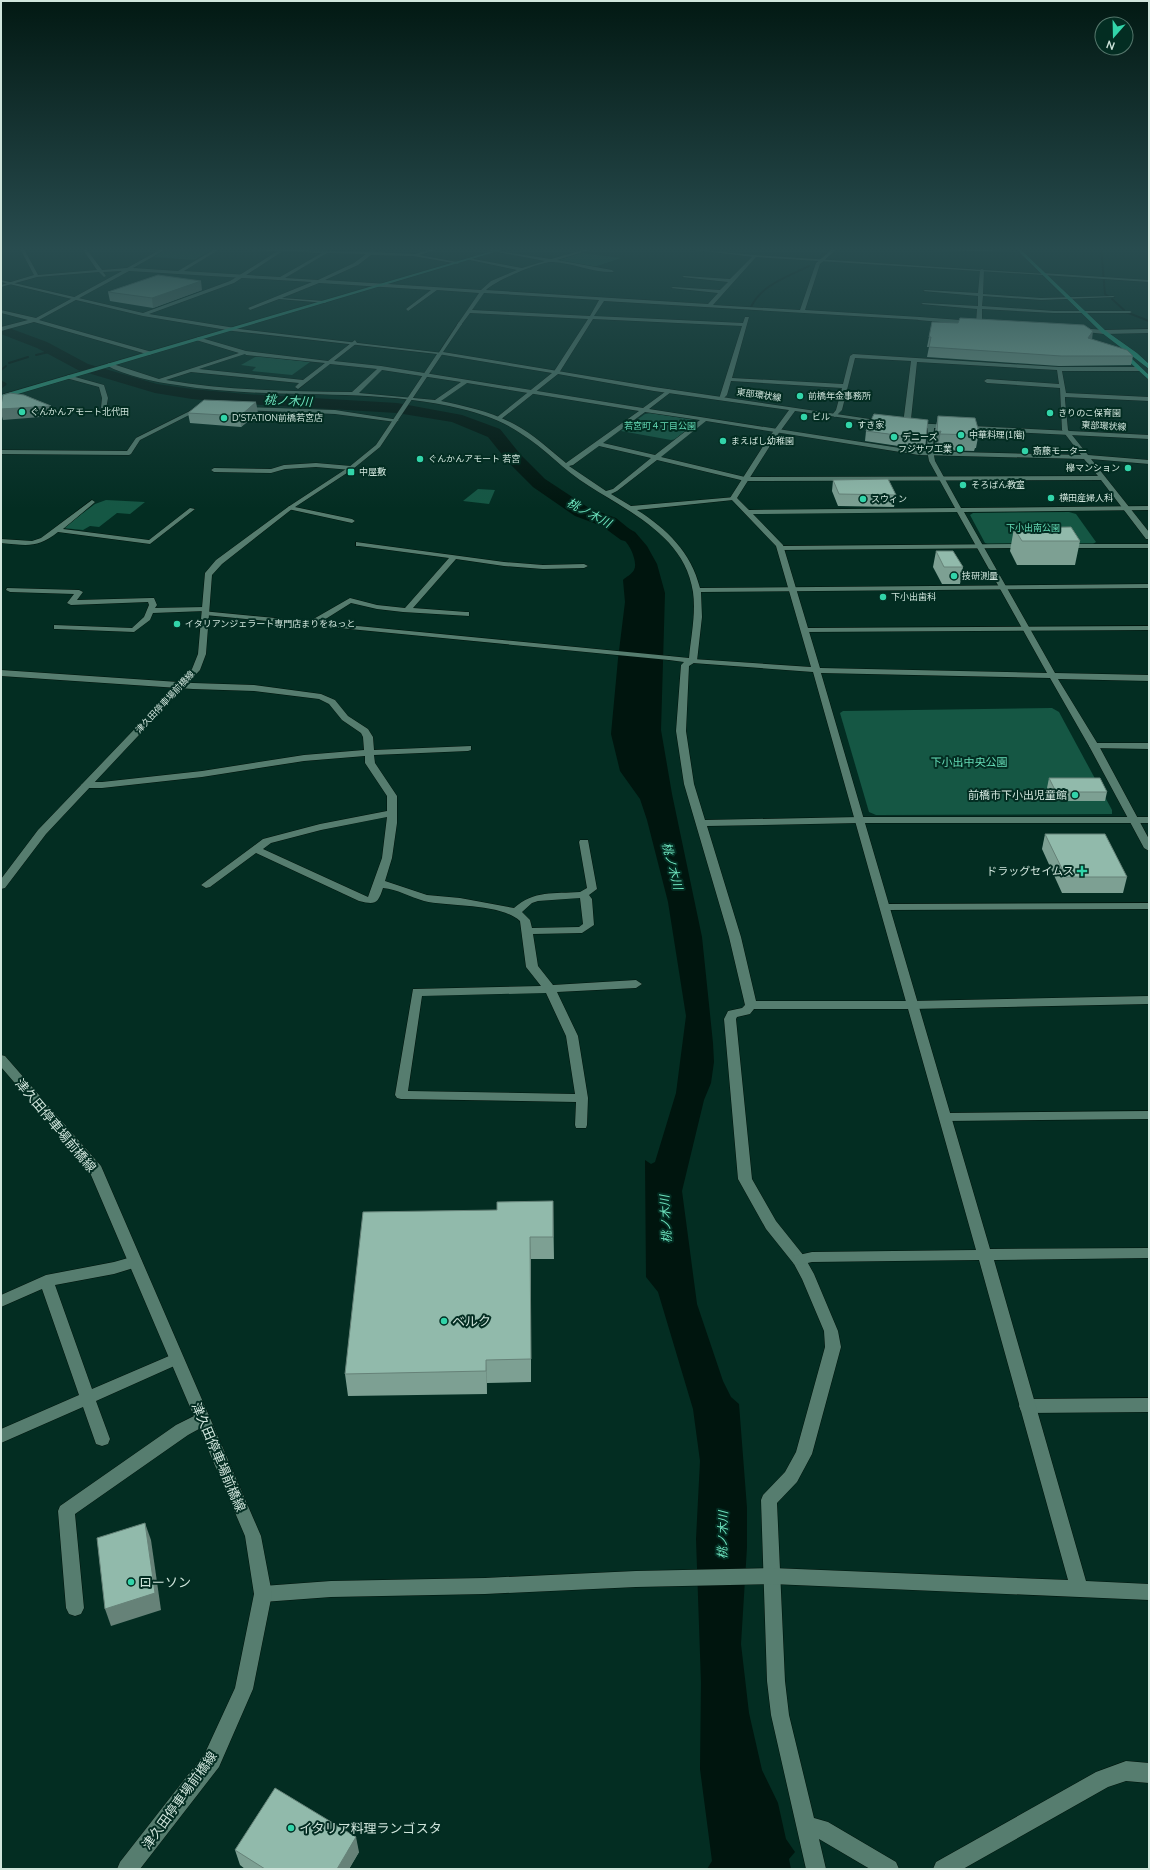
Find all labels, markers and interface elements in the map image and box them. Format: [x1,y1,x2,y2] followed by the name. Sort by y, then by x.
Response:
[1094,16,1134,56] north arrow
[1104,36,1117,53] text: N
[736,386,783,404] street label: 東部環状線
[808,390,871,402] place label: 前橋年金事務所
[795,391,805,401] marker: 前橋年金事務所
[264,392,314,410] water label: 桃ノ木川
[30,406,129,418] place label: ぐんかんアモート北代田
[17,407,27,417] marker: ぐんかんアモート北代田
[1058,407,1121,419] place label: きりのこ保育園
[1045,408,1055,418] marker: きりのこ保育園
[812,411,830,423] place label: ビル
[232,412,323,424] place label: D'STATION前橋若宮店
[799,412,809,422] marker: ビル
[219,413,229,423] marker: D'STATION前橋若宮店
[857,419,885,431] place label: すき家
[1081,419,1128,433] street label: 東部環状線
[624,420,696,432] park label: 若宮町４丁目公園
[844,420,854,430] marker: すき家
[969,429,1025,441] place label: 中華料理(1階)
[956,430,966,440] marker: 中華料理(1階)
[902,431,938,443] place label: デニーズ
[889,432,899,442] marker: デニーズ
[731,435,794,447] place label: まえばし幼稚園
[718,436,728,446] marker: まえばし幼稚園
[898,443,952,455] place label: フジサワ工業
[955,444,965,454] marker: フジサワ工業
[1033,445,1087,457] place label: 斎藤モーター
[1020,446,1030,456] marker: 斎藤モーター
[428,453,520,465] place label: ぐんかんアモート 若宮
[415,454,425,464] marker: ぐんかんアモート 若宮
[1066,462,1120,474] place label: 欅マンション
[1123,463,1133,473] marker: 欅マンション
[359,466,386,478] place label: 中屋敷
[346,467,356,477] marker: 中屋敷
[971,479,1025,491] place label: そろばん教室
[958,480,968,490] marker: そろばん教室
[1059,492,1113,504] place label: 横田産婦人科
[871,493,907,505] place label: スウィン
[1046,493,1056,503] marker: 横田産婦人科
[858,494,868,504] marker: スウィン
[564,495,616,532] water label: 桃ノ木川
[1006,522,1060,534] park label: 下小出南公園
[962,570,998,582] place label: 技研測量
[949,571,959,581] marker: 技研測量
[891,591,936,603] place label: 下小出歯科
[878,592,888,602] marker: 下小出歯科
[185,618,355,630] place label: イタリアンジェラート専門店まりをねっと
[172,619,182,629] marker: イタリアンジェラート専門店まりをねっと
[133,668,198,736] street label: 津久田停車場前橋線
[931,755,1008,770] park label: 下小出中央公園
[968,788,1067,803] place label: 前橋市下小出児童館
[1070,790,1080,800] marker: 前橋市下小出児童館
[658,841,686,893] water label: 桃ノ木川
[986,864,1074,879] place label: ドラッグセイムス
[1077,866,1087,876] marker: ドラッグセイムス
[11,1075,100,1176] street label: 津久田停車場前橋線
[657,1193,675,1243] water label: 桃ノ木川
[452,1313,491,1331] place label: ベルク
[439,1316,449,1326] marker: ベルク
[187,1400,249,1515] street label: 津久田停車場前橋線
[715,1509,731,1559] water label: 桃ノ木川
[139,1574,191,1592] place label: ローソン
[126,1577,136,1587] marker: ローソン
[138,1748,221,1853] street label: 津久田停車場前橋線
[299,1820,442,1838] place label: イタリア料理ランゴスタ
[286,1823,296,1833] marker: イタリア料理ランゴスタ

